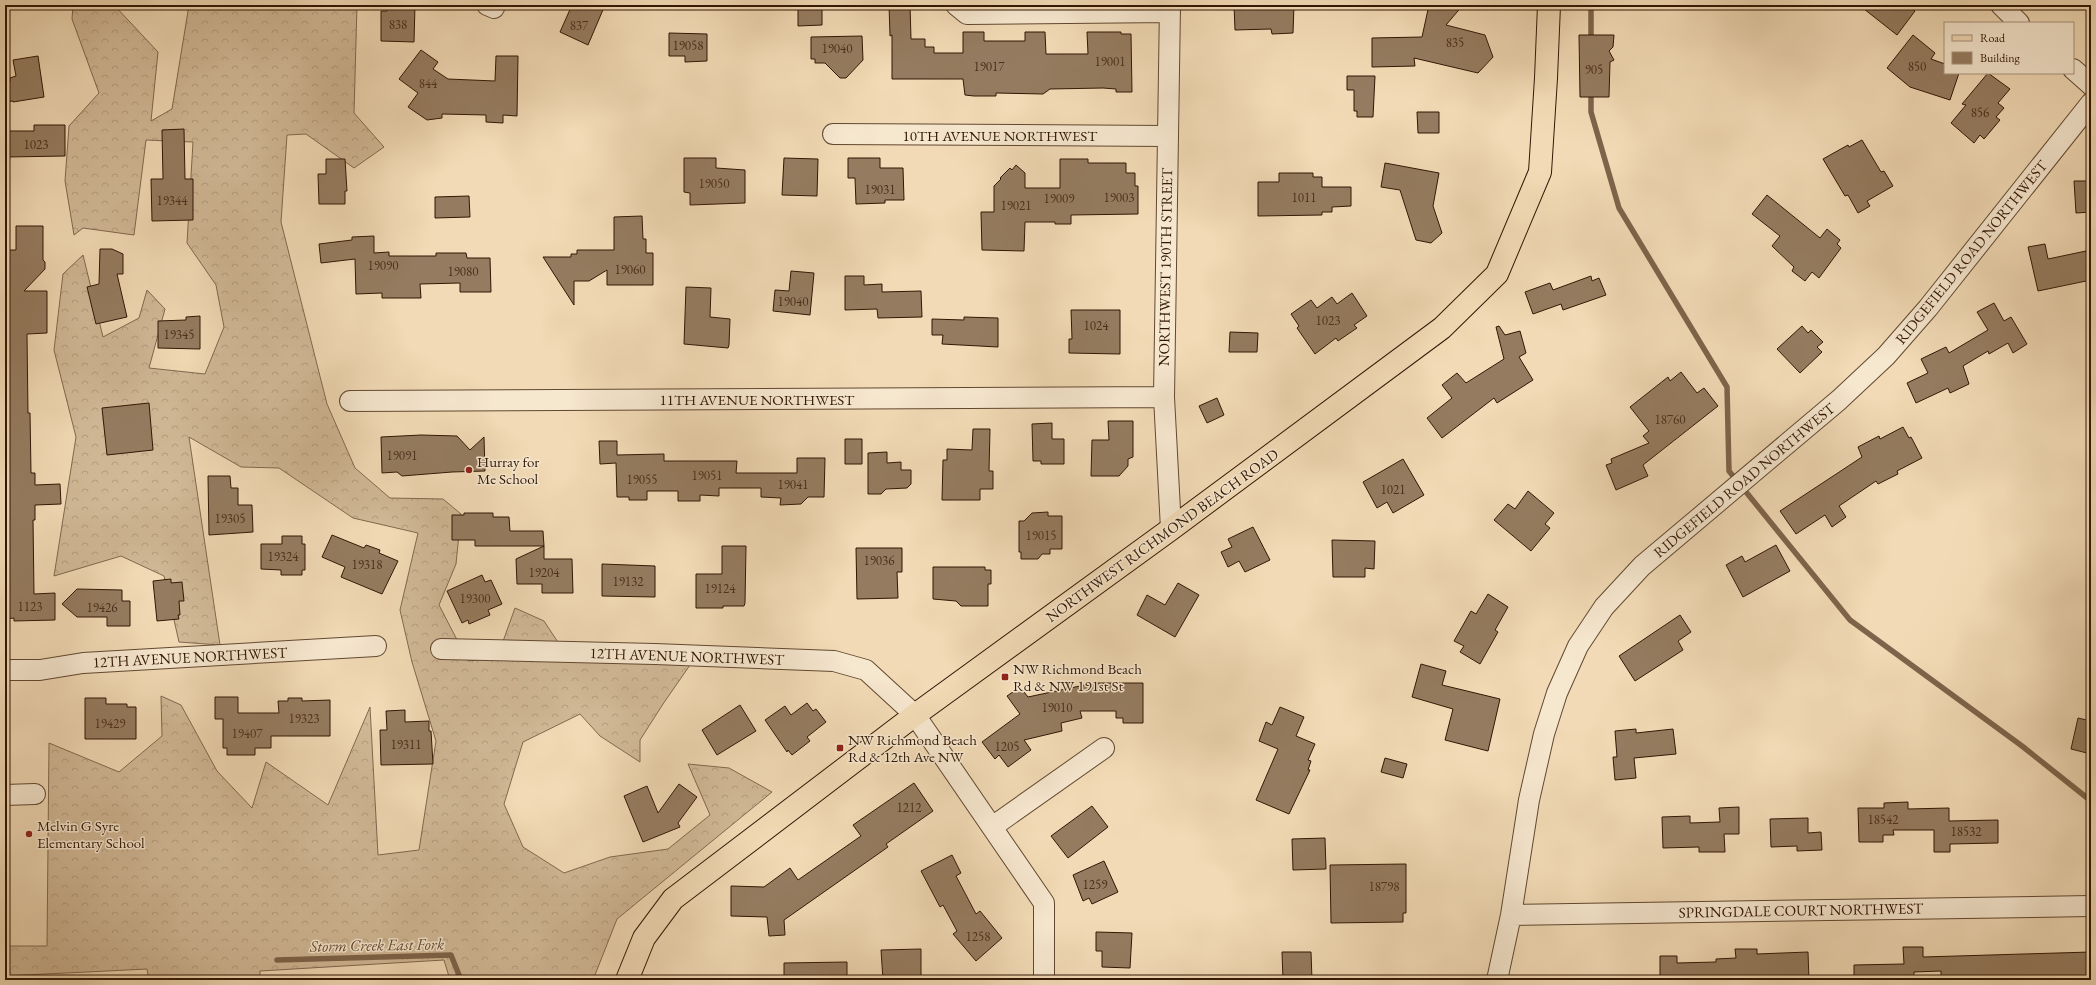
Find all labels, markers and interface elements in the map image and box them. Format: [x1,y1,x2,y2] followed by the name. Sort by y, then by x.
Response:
[389,16,407,33] house number: 838
[570,17,589,34] house number: 837
[1944,22,2074,74] legend
[1980,30,2006,46] text: Road
[1446,34,1464,51] house number: 835
[672,37,704,54] house number: 19058
[821,40,853,57] house number: 19040
[1980,50,2021,66] text: Building
[1094,53,1126,70] house number: 19001
[973,58,1005,75] house number: 19017
[1908,58,1926,75] house number: 850
[1585,61,1603,78] house number: 905
[419,75,438,92] house number: 844
[1971,104,1989,121] house number: 856
[903,126,1098,145] street label: 10TH AVENUE NORTHWEST
[24,136,48,153] house number: 1023
[1891,155,2052,348] street label: RIDGEFIELD ROAD NORTHWEST
[1154,167,1176,366] street label: NORTHWEST 190TH STREET
[698,175,730,192] house number: 19050
[864,181,896,198] house number: 19031
[1103,189,1135,206] house number: 19003
[1292,189,1316,206] house number: 1011
[1043,190,1075,207] house number: 19009
[156,192,188,209] house number: 19344
[1000,197,1032,214] house number: 19021
[367,257,399,274] house number: 19090
[614,261,646,278] house number: 19060
[447,263,479,280] house number: 19080
[777,293,809,310] house number: 19040
[1316,312,1340,329] house number: 1023
[1084,317,1109,334] house number: 1024
[163,326,195,343] house number: 19345
[660,390,855,409] street label: 11TH AVENUE NORTHWEST
[1649,398,1839,562] street label: RIDGEFIELD ROAD NORTHWEST
[1654,411,1686,428] house number: 18760
[1042,444,1282,626] street label: NORTHWEST RICHMOND BEACH ROAD
[386,447,418,464] house number: 19091
[477,452,539,488] place label: Hurray for Me School
[464,465,474,475] marker: Hurray for Me School
[691,467,723,484] house number: 19051
[626,471,658,488] house number: 19055
[777,476,809,493] house number: 19041
[1381,481,1405,498] house number: 1021
[214,510,246,527] house number: 19305
[1025,527,1057,544] house number: 19015
[267,548,299,565] house number: 19324
[863,552,895,569] house number: 19036
[351,556,383,573] house number: 19318
[528,564,560,581] house number: 19204
[612,573,644,590] house number: 19132
[704,580,736,597] house number: 19124
[459,590,491,607] house number: 19300
[18,598,42,615] house number: 1123
[86,599,118,616] house number: 19426
[92,642,289,672] street label: 12TH AVENUE NORTHWEST
[589,643,786,669] street label: 12TH AVENUE NORTHWEST
[1013,659,1142,695] place label: NW Richmond Beach Rd & NW 191st St
[1000,672,1010,682] marker: NW Richmond Beach Rd & NW 191st St
[1041,699,1073,716] house number: 19010
[288,710,320,727] house number: 19323
[94,715,126,732] house number: 19429
[231,725,263,742] house number: 19407
[848,730,977,766] place label: NW Richmond Beach Rd & 12th Ave NW
[390,736,422,753] house number: 19311
[995,738,1019,755] house number: 1205
[835,743,845,753] marker: NW Richmond Beach Rd & 12th Ave NW
[897,799,922,816] house number: 1212
[1867,811,1899,828] house number: 18542
[37,816,145,852] place label: Melvin G Syre Elementary School
[1950,823,1982,840] house number: 18532
[24,829,34,839] marker: Melvin G Syre Elementary School
[1083,876,1108,893] house number: 1259
[1368,878,1400,895] house number: 18798
[1679,898,1924,922] street label: SPRINGDALE COURT NORTHWEST
[966,928,990,945] house number: 1258
[309,933,445,957] water label: Storm Creek East Fork

